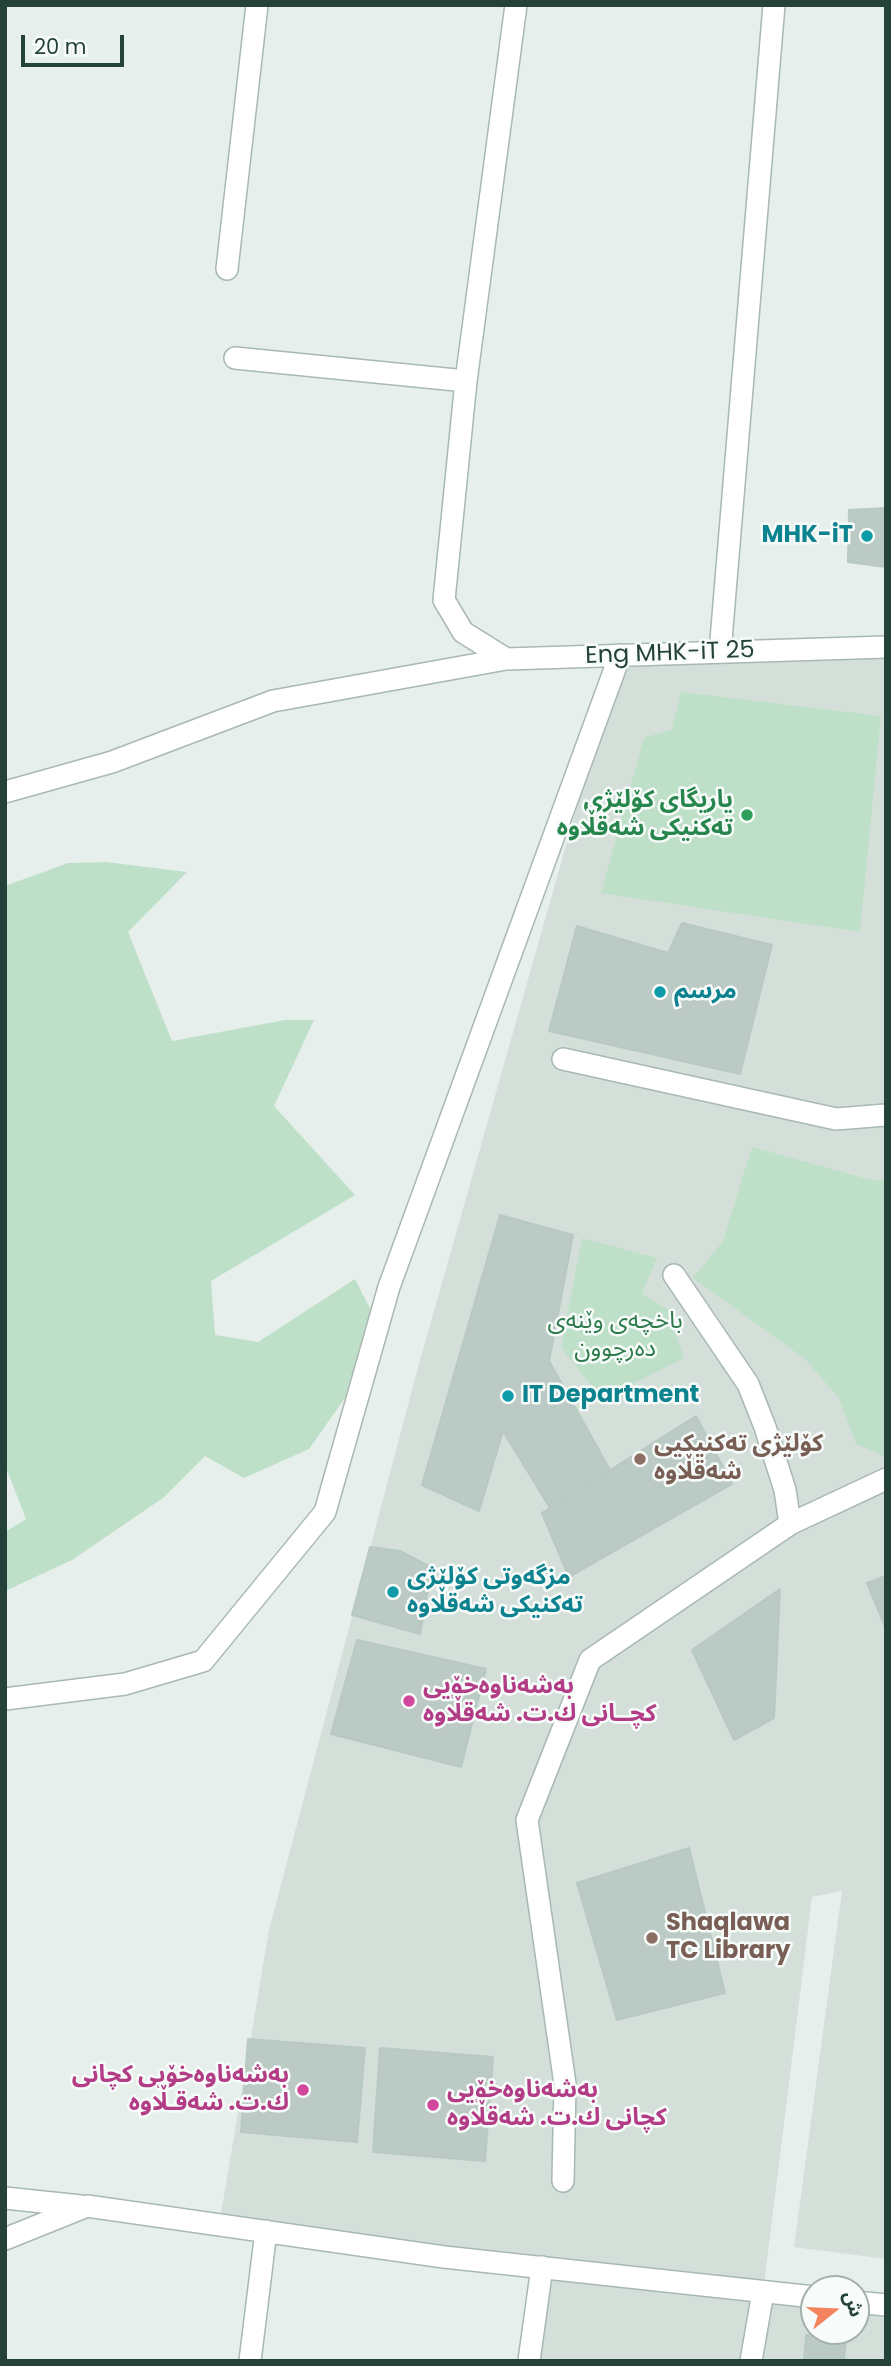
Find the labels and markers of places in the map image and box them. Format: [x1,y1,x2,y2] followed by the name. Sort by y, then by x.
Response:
[762,522,853,550] place label: MHK-iT
[859,528,875,544] marker: MHK-iT
[557,787,733,843] place label: یاریگای کۆلێژی تەکنیکی شەقڵاوە
[739,807,755,823] marker: یاریگای کۆلێژی تەکنیکی شەقڵاوە
[674,978,737,1006] place label: مرسم
[652,984,668,1000] marker: مرسم
[522,1382,699,1410] place label: IT Department
[500,1388,516,1404] marker: IT Department
[654,1431,823,1487] place label: کۆلێژی تەکنیکیی شەقڵاوە
[632,1451,648,1467] marker: کۆلێژی تەکنیکیی شەقڵاوە
[407,1564,583,1620] place label: مزگەوتی کۆلێژی تەکنیکی شەقڵاوە
[385,1584,401,1600] marker: مزگەوتی کۆلێژی تەکنیکی شەقڵاوە
[423,1673,656,1729] place label: بەشەناوەخۆیی کچــانی ك.ت. شەقڵاوە
[401,1693,417,1709] marker: بەشەناوەخۆیی کچــانی ك.ت. شەقڵاوە
[666,1910,790,1966] place label: Shaqlawa TC Library
[644,1930,660,1946] marker: Shaqlawa TC Library
[72,2062,289,2118] place label: بەشەناوەخۆیی کچانی ك.ت. شەقـڵاوە
[447,2077,667,2133] place label: بەشەناوەخۆیی کچانی ك.ت. شەقڵاوە
[295,2082,311,2098] marker: بەشەناوەخۆیی کچانی ك.ت. شەقـڵاوە
[425,2097,441,2113] marker: بەشەناوەخۆیی کچانی ك.ت. شەقڵاوە

